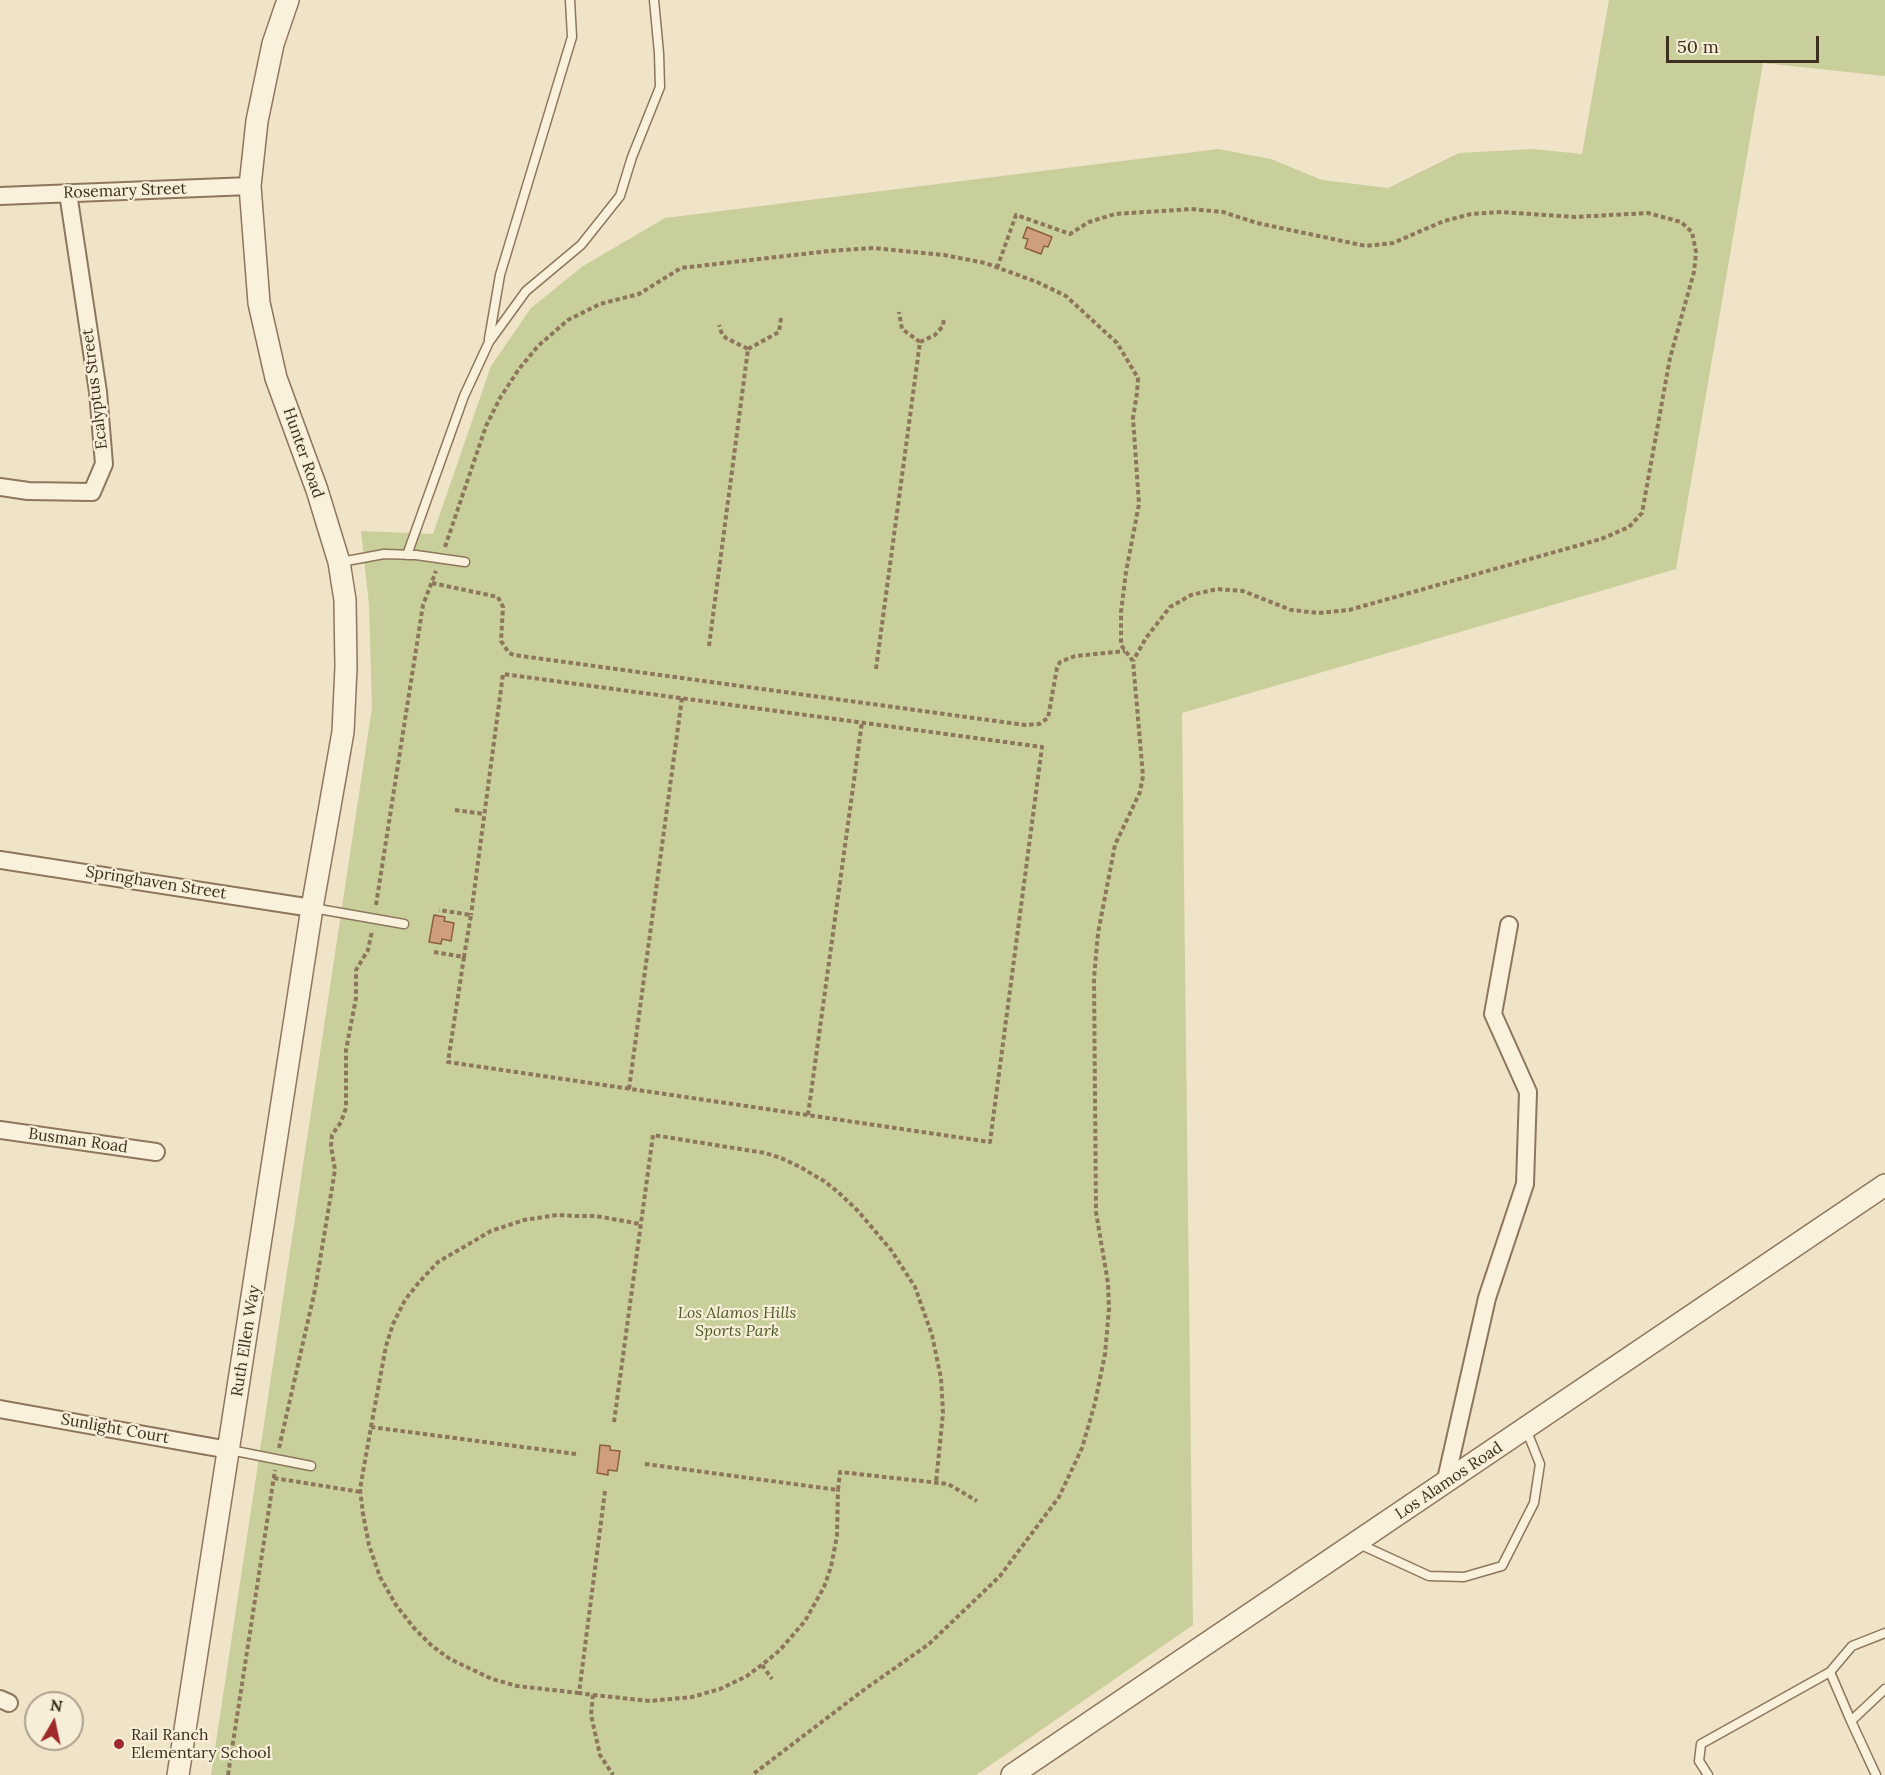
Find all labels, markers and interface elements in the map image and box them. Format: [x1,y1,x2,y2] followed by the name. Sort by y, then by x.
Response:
[1669,24,1822,62] scale bar
[1677,35,1719,58] text: 50 m
[63,179,187,203] street label: Rosemary Street
[78,327,112,451] street label: Ecalyptus Street
[279,405,327,501] street label: Hunter Road
[84,862,228,904] street label: Springhaven Street
[27,1125,129,1157] street label: Busman Road
[228,1284,264,1398] street label: Ruth Ellen Way
[678,1303,796,1341] park label: Los Alamos Hills Sports Park
[59,1410,171,1448] street label: Sunlight Court
[1392,1438,1506,1524] street label: Los Alamos Road
[24,1691,84,1751] north arrow
[49,1694,64,1716] text: N
[131,1725,271,1763] place label: Rail Ranch Elementary School
[112,1737,126,1751] marker: Rail Ranch Elementary School

